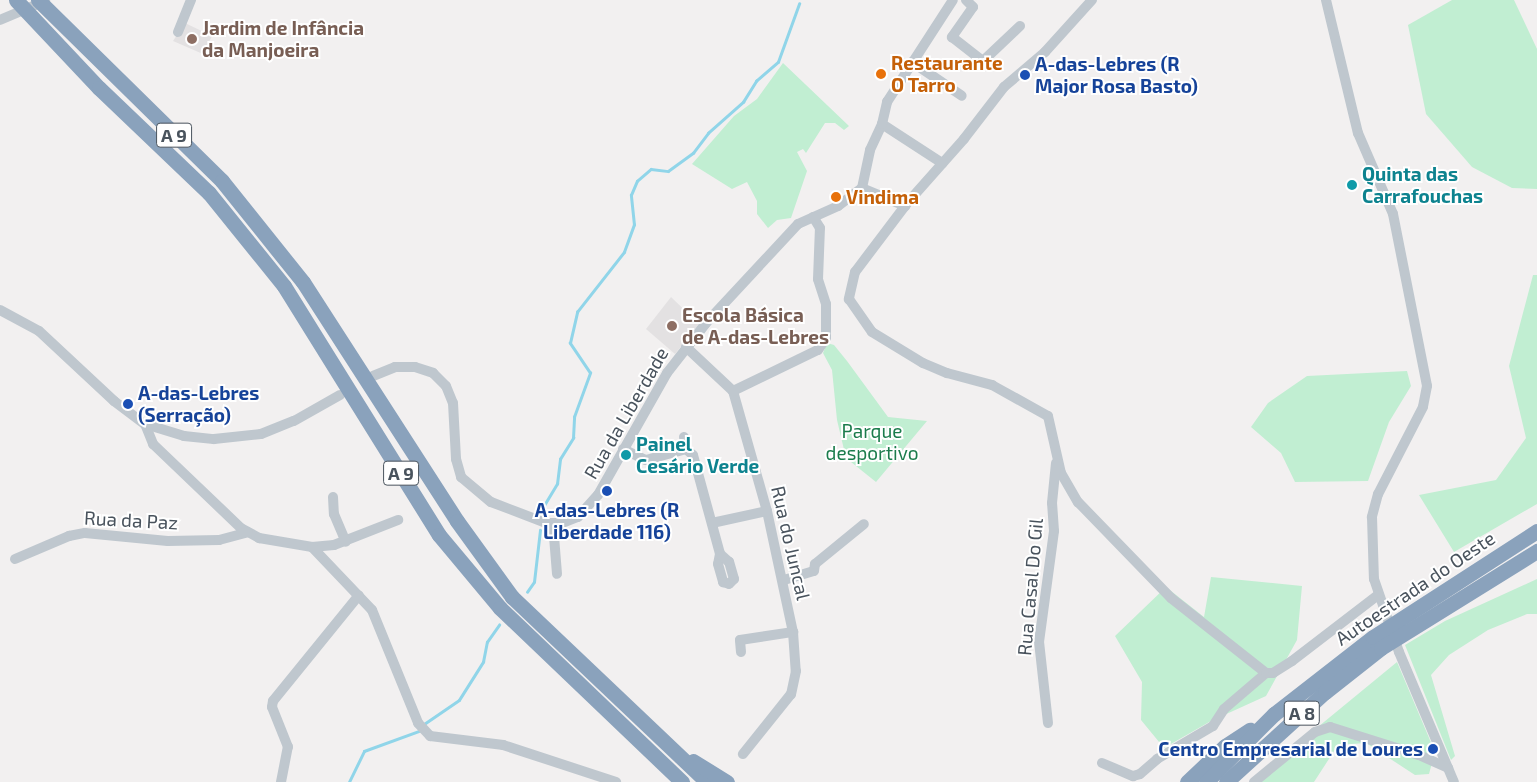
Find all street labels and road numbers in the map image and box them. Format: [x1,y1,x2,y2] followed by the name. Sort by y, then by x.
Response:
[155,120,193,150] road number: A 9
[579,343,673,483] street label: Rua da Liberdade
[382,458,420,488] road number: A 9
[767,484,815,602] street label: Rua do Juncal
[83,506,179,534] street label: Rua da Paz
[1013,517,1047,657] street label: Rua Casal Do Gil
[1331,526,1499,650] street label: Autoestrada do Oeste
[1283,698,1321,728] road number: A 8

